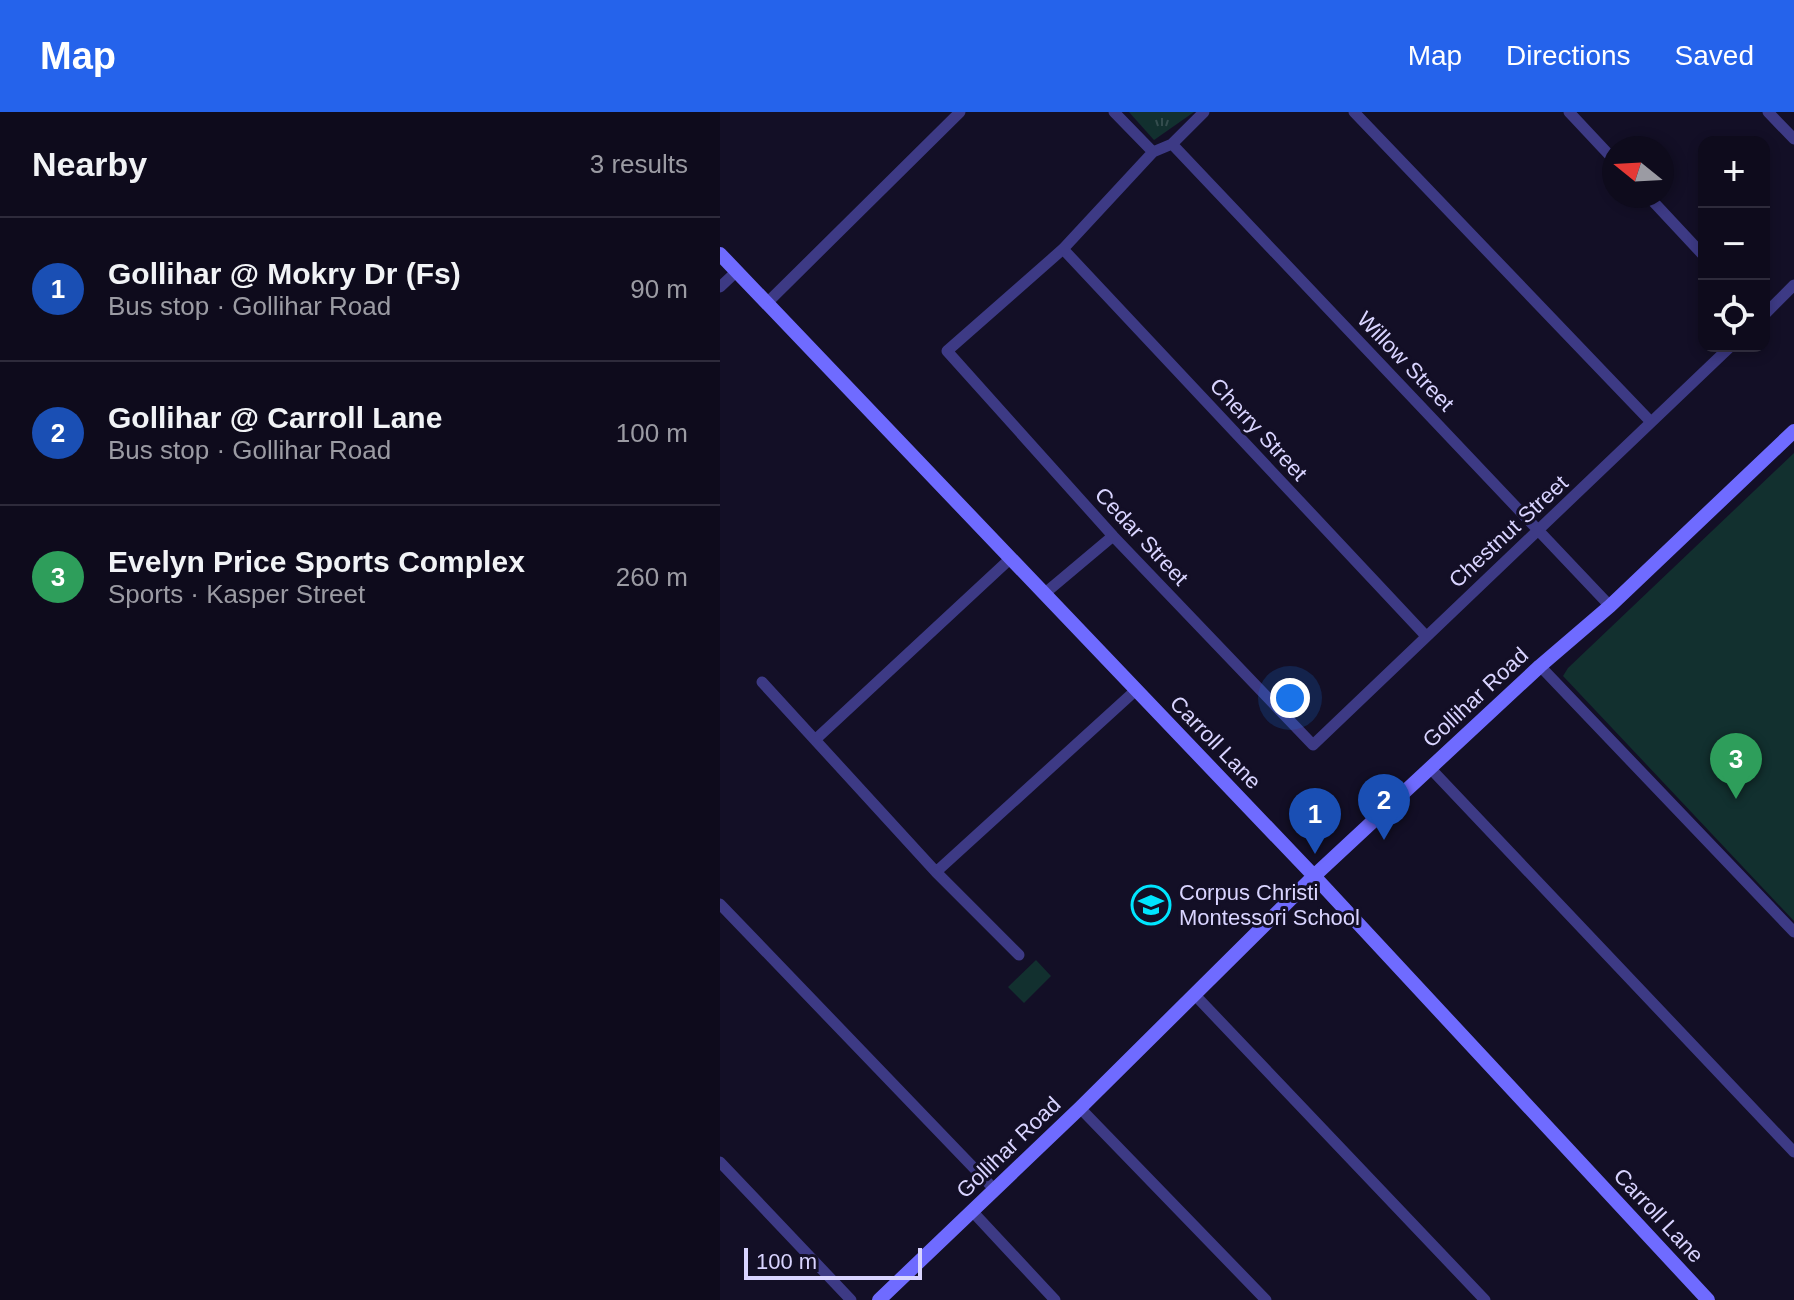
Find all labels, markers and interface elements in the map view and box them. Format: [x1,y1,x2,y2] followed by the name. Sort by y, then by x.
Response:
[40,35,116,77] text: Map
[1408,40,1462,71] text: Map
[1506,40,1631,71] text: Directions
[1675,40,1754,71] text: Saved
[1602,136,1674,208] north arrow
[1698,136,1770,352] map controls
[1698,136,1770,208] button: +
[32,145,147,183] text: Nearby
[590,149,688,179] text: 3 results
[1698,208,1770,280] button: −
[108,257,461,290] text: Gollihar @ Mokry Dr (Fs)
[51,274,65,304] text: 1
[630,274,688,304] text: 90 m
[1698,280,1770,352] button: locate
[108,291,391,321] text: Bus stop · Gollihar Road
[1352,306,1459,416] street label: Willow Street
[1205,373,1312,486] street label: Cherry Street
[108,401,442,434] text: Gollihar @ Carroll Lane
[51,418,65,448] text: 2
[616,418,688,448] text: 100 m
[108,435,391,465] text: Bus stop · Gollihar Road
[1444,470,1573,593] street label: Chestnut Street
[1090,482,1193,590] street label: Cedar Street
[108,545,525,578] text: Evelyn Price Sports Complex
[51,562,65,592] text: 3
[616,562,688,592] text: 260 m
[108,579,365,609] text: Sports · Kasper Street
[1418,642,1533,752] street label: Gollihar Road
[1270,678,1310,718] your location
[1165,691,1266,794] street label: Carroll Lane
[1710,733,1762,799] pin: 3
[1358,774,1410,840] pin: 2
[1289,788,1341,854] pin: 1
[1179,880,1360,930] place label: Corpus Christi Montessori School
[1130,884,1172,926] school or university icon: Corpus Christi Montessori School
[951,1092,1065,1203] street label: Gollihar Road
[1609,1163,1709,1268] street label: Carroll Lane
[744,1244,922,1280] scale bar
[756,1249,817,1274] text: 100 m

